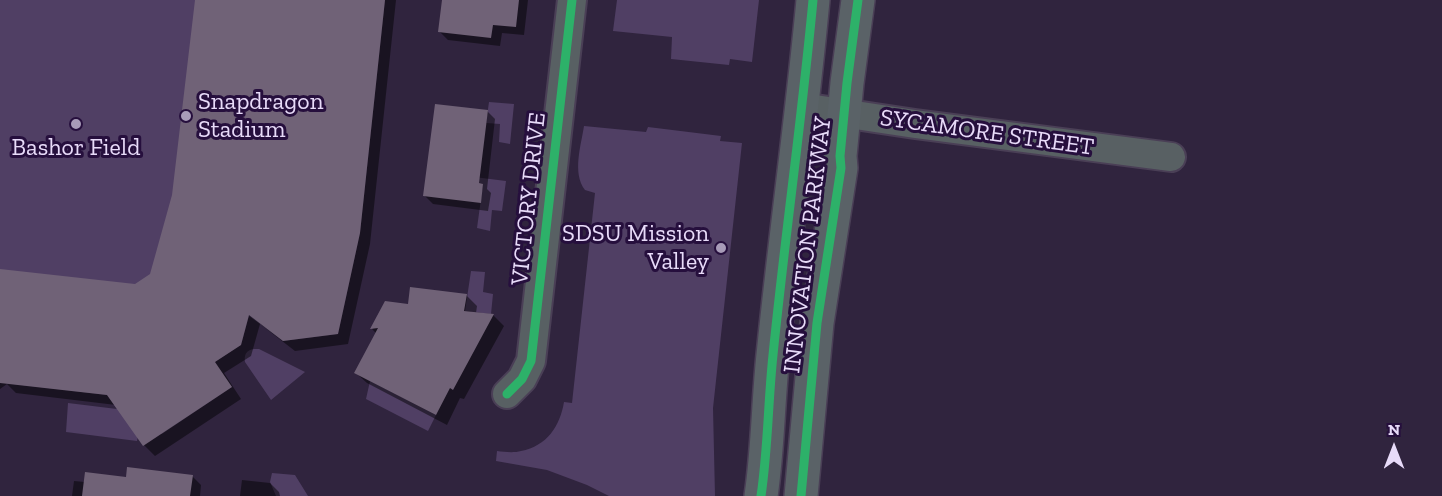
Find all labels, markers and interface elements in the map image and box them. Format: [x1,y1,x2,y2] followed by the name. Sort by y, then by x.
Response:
[198,88,323,144] place label: Snapdragon Stadium
[878,104,1096,162] street label: SYCAMORE STREET
[179,109,193,123] marker: Snapdragon Stadium
[506,111,552,287] street label: VICTORY DRIVE
[778,115,838,375] street label: INNOVATION PARKWAY
[69,117,83,131] marker: Bashor Field
[12,134,140,162] place label: Bashor Field
[562,220,709,276] place label: SDSU Mission Valley
[714,241,728,255] marker: SDSU Mission Valley
[1364,418,1424,478] north arrow
[1388,420,1400,439] text: N

